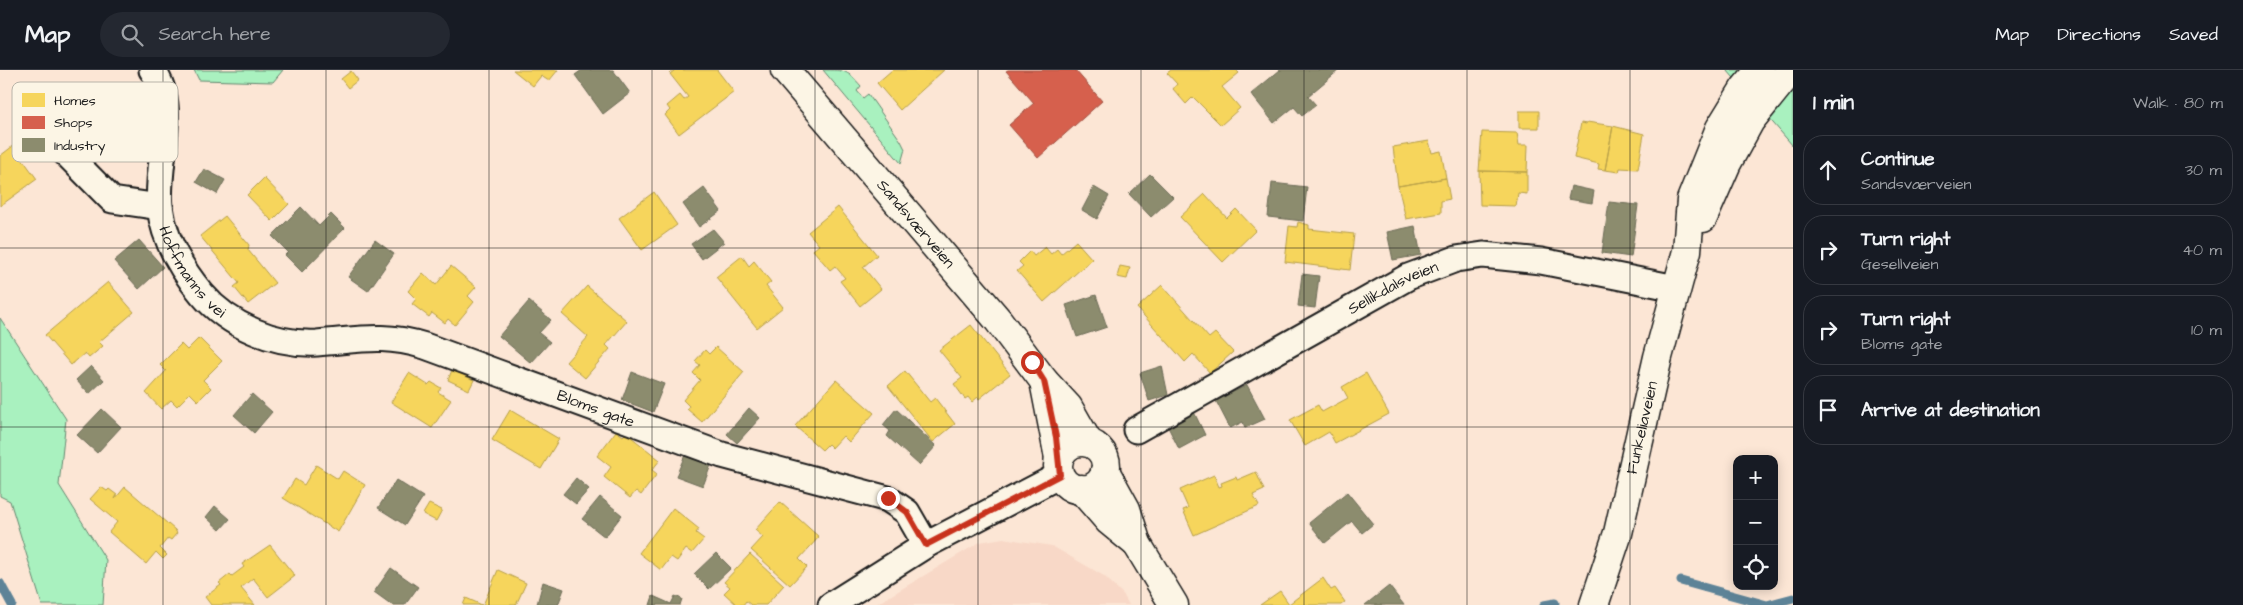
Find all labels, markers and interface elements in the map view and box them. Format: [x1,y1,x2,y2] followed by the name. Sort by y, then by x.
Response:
[100,12,450,57] search box
[25,18,70,52] text: Map
[118,21,146,49] icon: search
[158,21,271,48] text: Search here
[1995,22,2029,47] text: Map
[2057,22,2141,47] text: Directions
[2169,22,2218,47] text: Saved
[12,82,178,162] legend
[1813,88,1854,117] text: 1 min
[54,91,96,111] text: Homes
[2133,92,2223,114] text: Walk · 80 m
[54,113,93,133] text: Shops
[54,136,106,156] text: Industry
[1861,146,1935,173] text: Continue
[1814,156,1842,184] icon: ahead
[2185,159,2222,181] text: 30 m
[1861,173,1972,195] text: Sandsværveien
[872,175,960,273] street label: Sandsværveien
[153,223,231,323] street label: Hoffmanns vei
[1861,226,1950,253] text: Turn right
[1814,236,1842,264] icon: right
[2182,239,2222,261] text: 40 m
[1861,253,1938,275] text: Gesellveien
[1344,256,1441,320] street label: Sellikdalsveien
[1861,306,1950,333] text: Turn right
[1814,316,1842,344] icon: right
[2191,319,2222,341] text: 10 m
[1861,333,1942,355] text: Bloms gate
[1021,351,1044,374] route start
[1621,379,1663,476] street label: Funkeliaveien
[554,384,638,433] street label: Bloms gate
[1814,396,1842,424] icon: arrive
[1861,397,2040,424] text: Arrive at destination
[1733,455,1778,590] map controls
[1733,455,1778,500] button: +
[877,487,900,510] route end
[1733,500,1778,545] button: −
[1733,545,1778,590] button: locate

